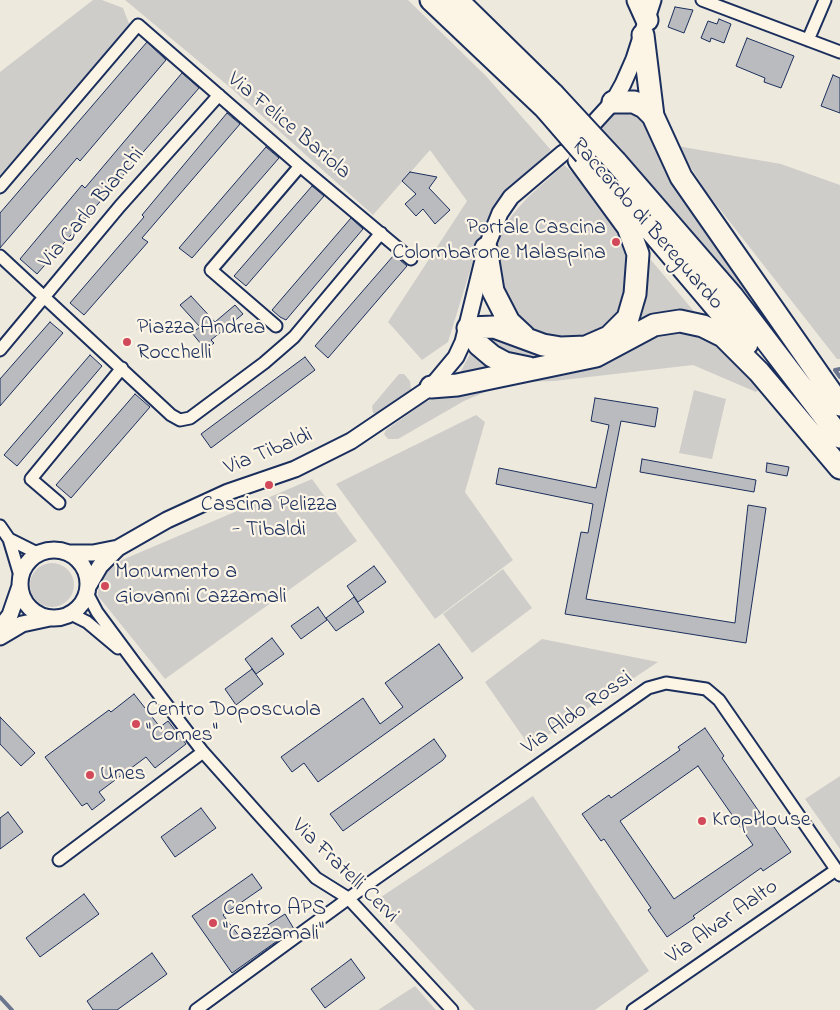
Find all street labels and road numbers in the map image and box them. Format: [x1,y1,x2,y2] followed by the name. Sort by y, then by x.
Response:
[221,68,355,186] street label: Via Felice Bariola
[564,134,728,316] street label: Raccordo di Bereguardo
[35,143,151,275] street label: Via Carlo Bianchi
[221,423,317,483] street label: Via Tibaldi
[517,666,639,762] street label: Via Aldo Rossi
[285,814,403,930] street label: Via Fratelli Cervi
[662,875,784,971] street label: Via Alvar Aalto

